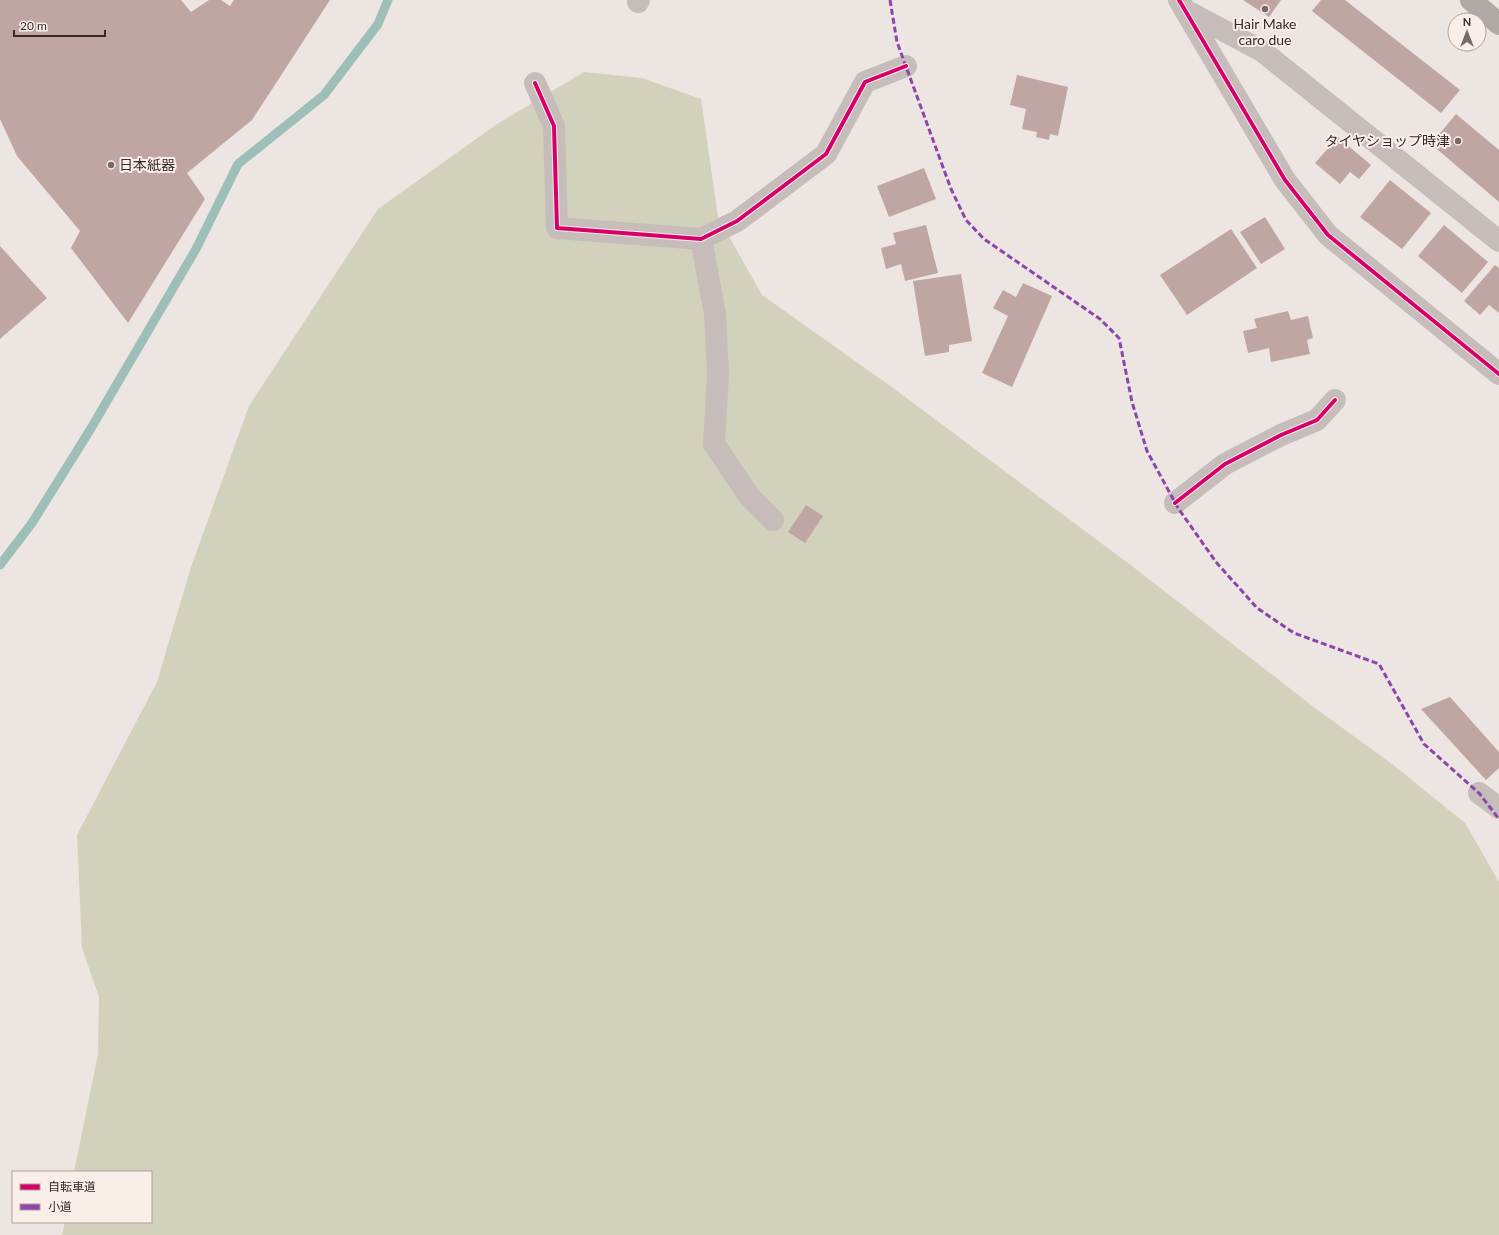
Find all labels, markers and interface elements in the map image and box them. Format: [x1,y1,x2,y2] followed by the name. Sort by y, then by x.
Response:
[1260,4,1270,14] marker: Hair Make caro due
[14,12,105,38] scale bar
[1447,12,1487,52] north arrow
[1233,15,1297,48] place label: Hair Make caro due
[1463,15,1471,28] text: N
[20,18,47,33] text: 20 m
[1324,132,1450,149] place label: タイヤショップ時津
[1453,136,1463,146] marker: タイヤショップ時津
[119,156,175,173] place label: 日本紙器
[106,160,116,170] marker: 日本紙器
[12,1171,152,1223] legend
[48,1179,96,1194] text: 自転車道
[48,1199,72,1214] text: 小道

